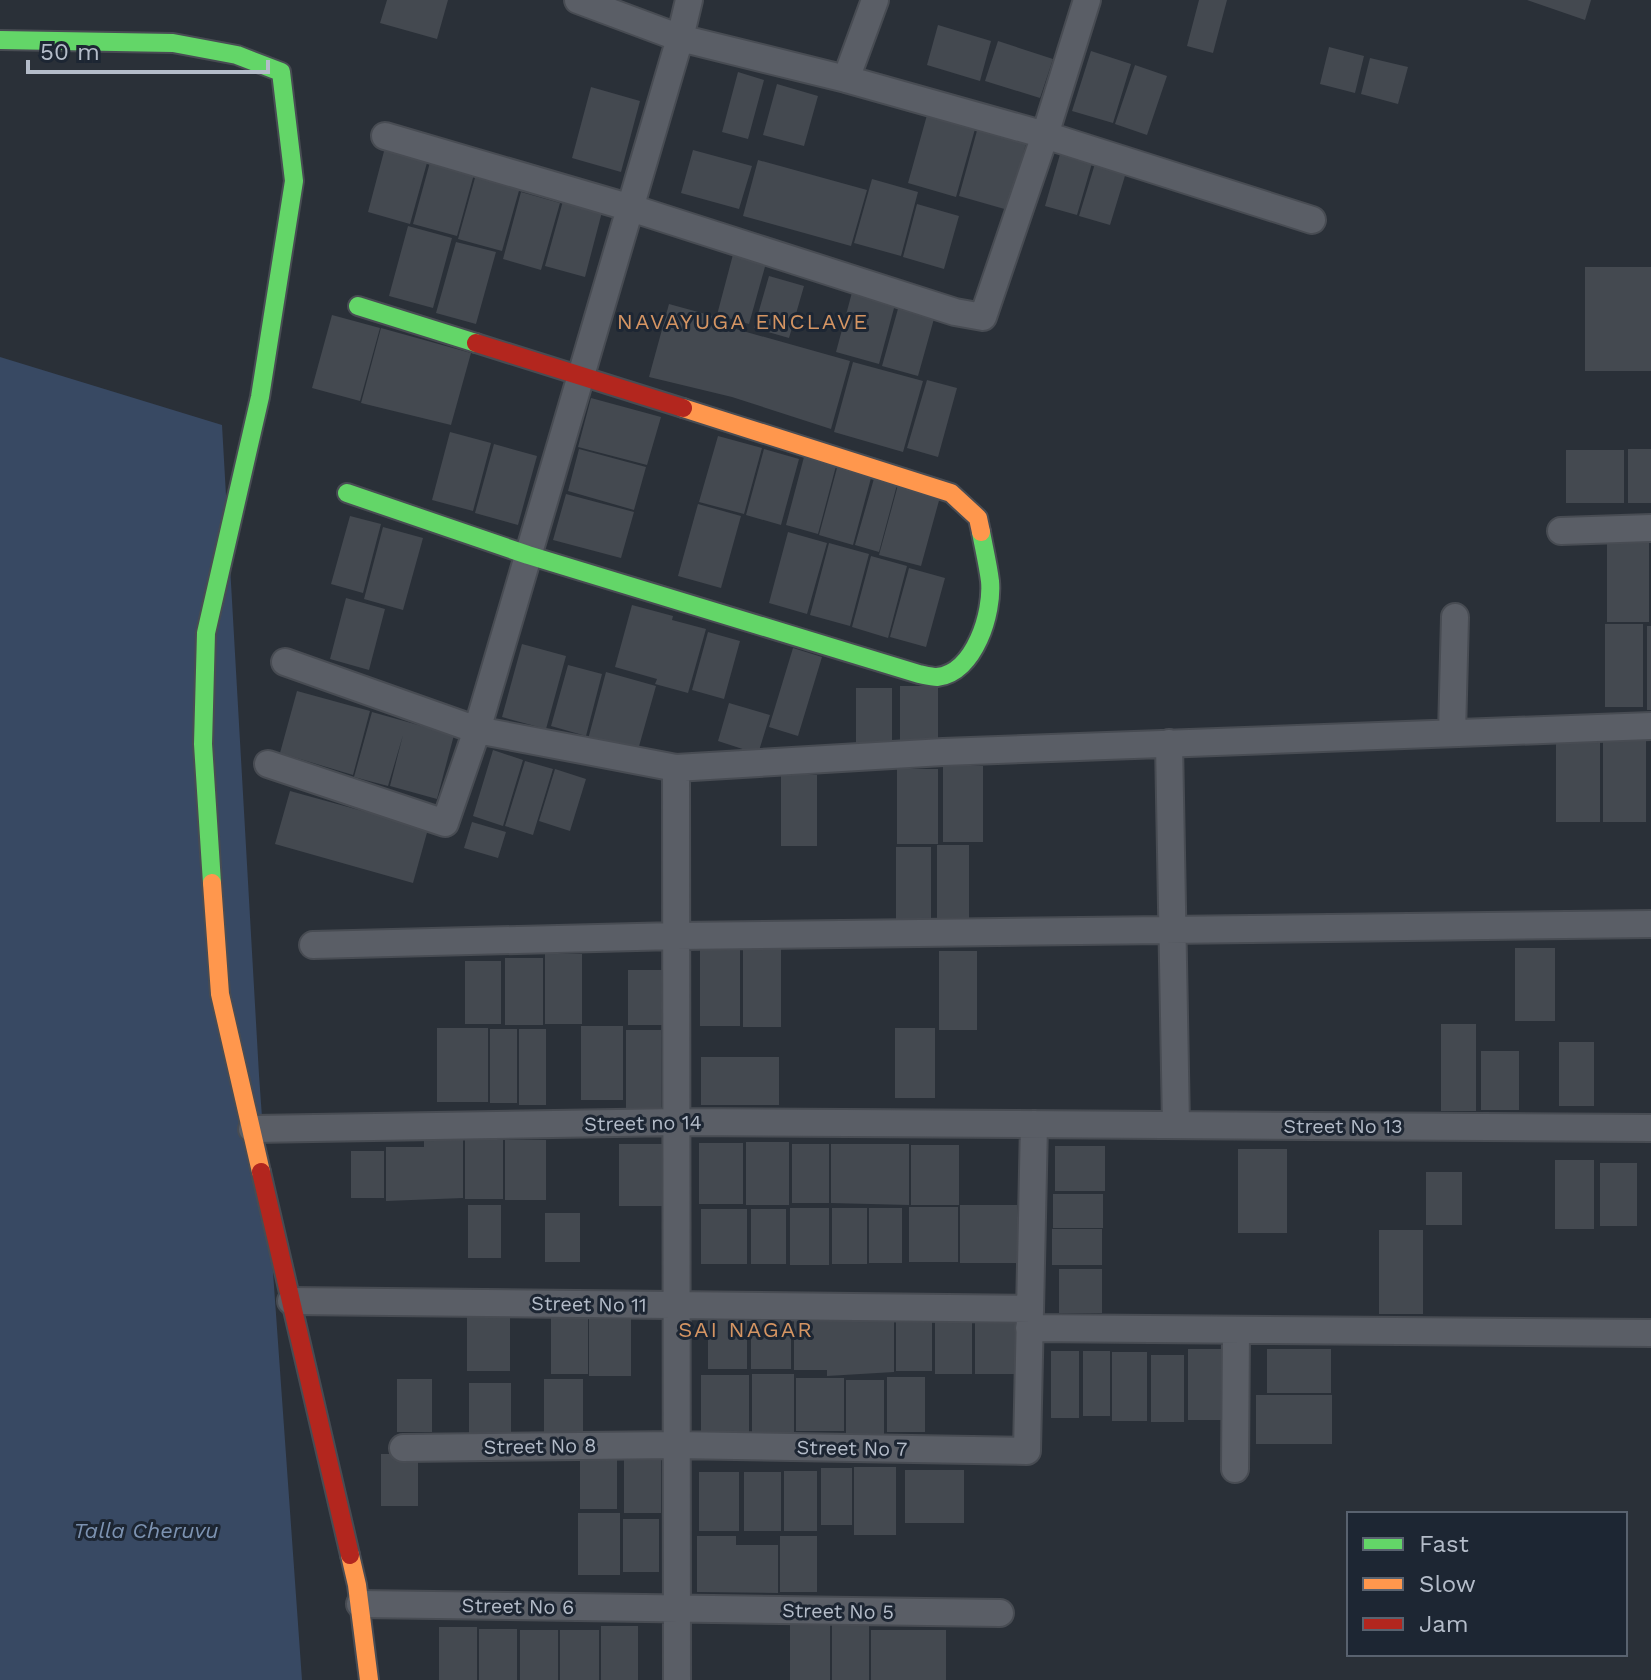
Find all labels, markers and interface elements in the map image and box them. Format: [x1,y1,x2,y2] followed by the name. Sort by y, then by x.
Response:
[28,24,268,74] scale bar
[40,38,100,66] text: 50 m
[617,309,869,334] district label: NAVAYUGA ENCLAVE
[584,1110,702,1136] street label: Street no 14
[1283,1114,1403,1138] street label: Street No 13
[531,1291,647,1317] street label: Street No 11
[678,1317,814,1342] district label: SAI NAGAR
[483,1433,597,1459] street label: Street No 8
[796,1435,908,1461] street label: Street No 7
[1347,1512,1627,1656] legend
[74,1518,218,1543] water label: Talla Cheruvu
[1419,1530,1469,1558] text: Fast
[1419,1570,1476,1598] text: Slow
[462,1593,574,1619] street label: Street No 6
[782,1598,894,1624] street label: Street No 5
[1419,1610,1469,1638] text: Jam

